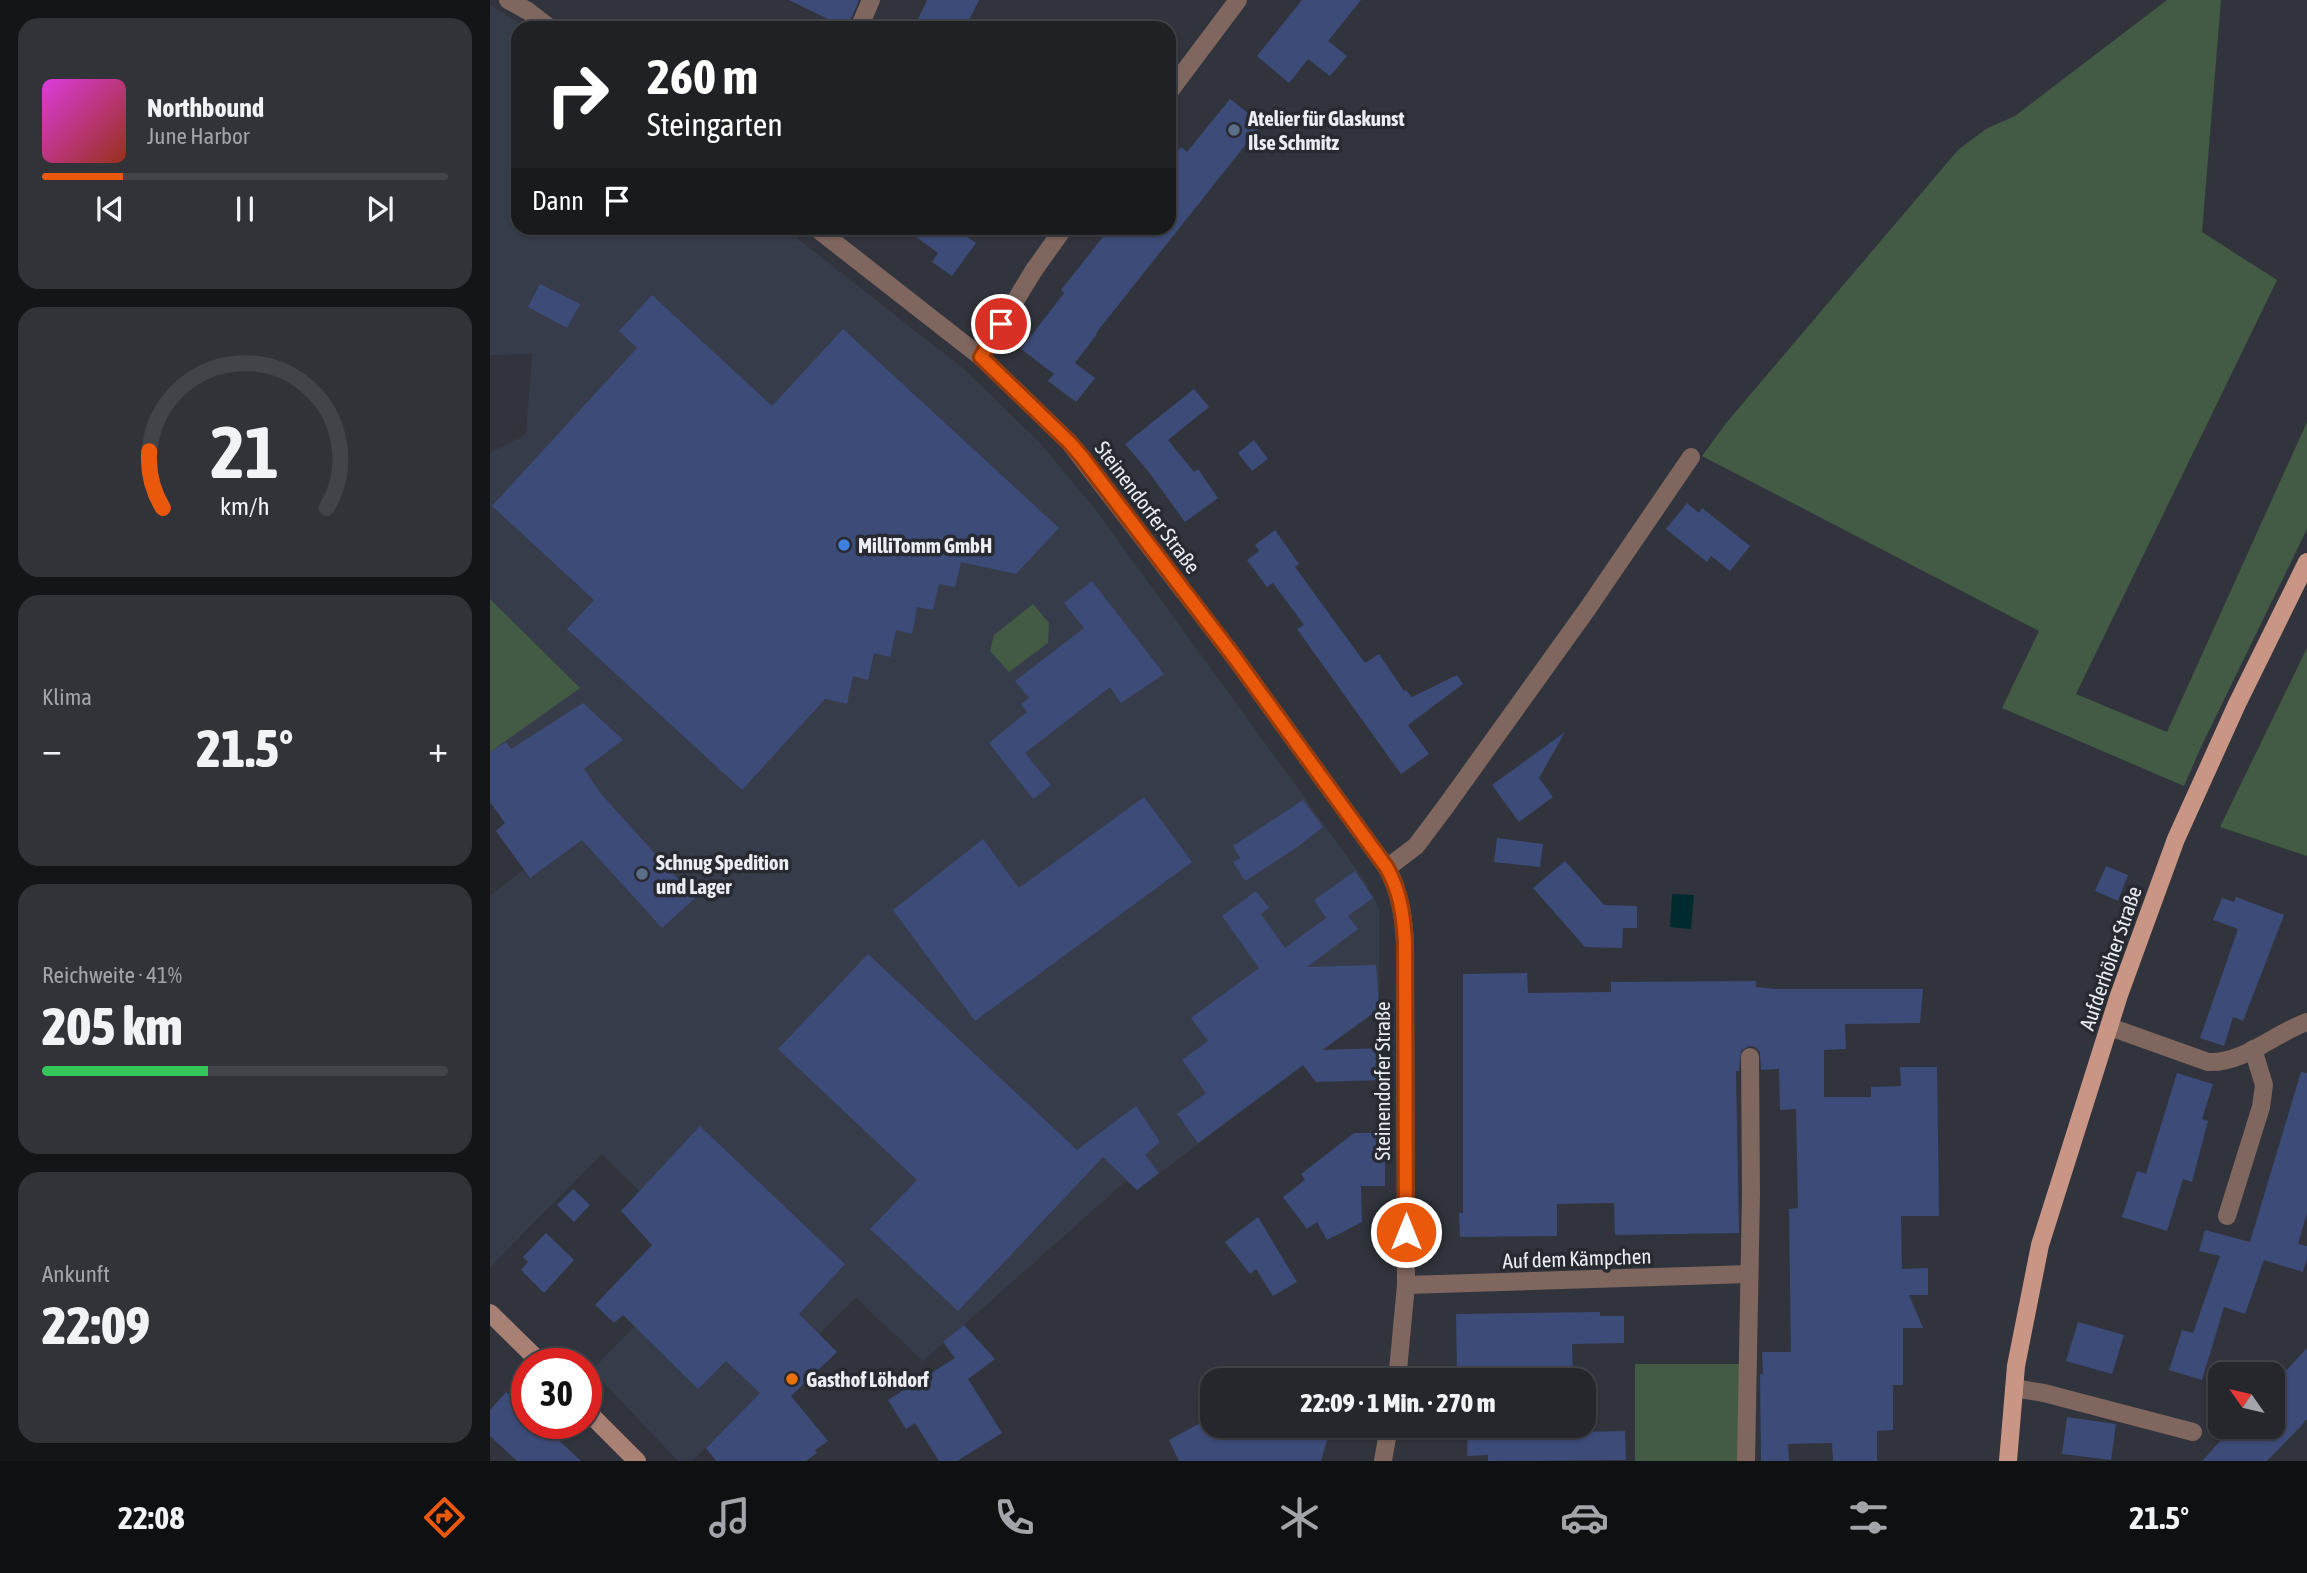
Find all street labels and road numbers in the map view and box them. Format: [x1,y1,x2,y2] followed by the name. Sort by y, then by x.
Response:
[1091,436,1205,578] street label: Steinendorfer Straße
[2074,883,2146,1033] street label: Aufderhöher Straße
[1370,1002,1394,1160] street label: Steinendorfer Straße
[1502,1243,1652,1273] street label: Auf dem Kämpchen

